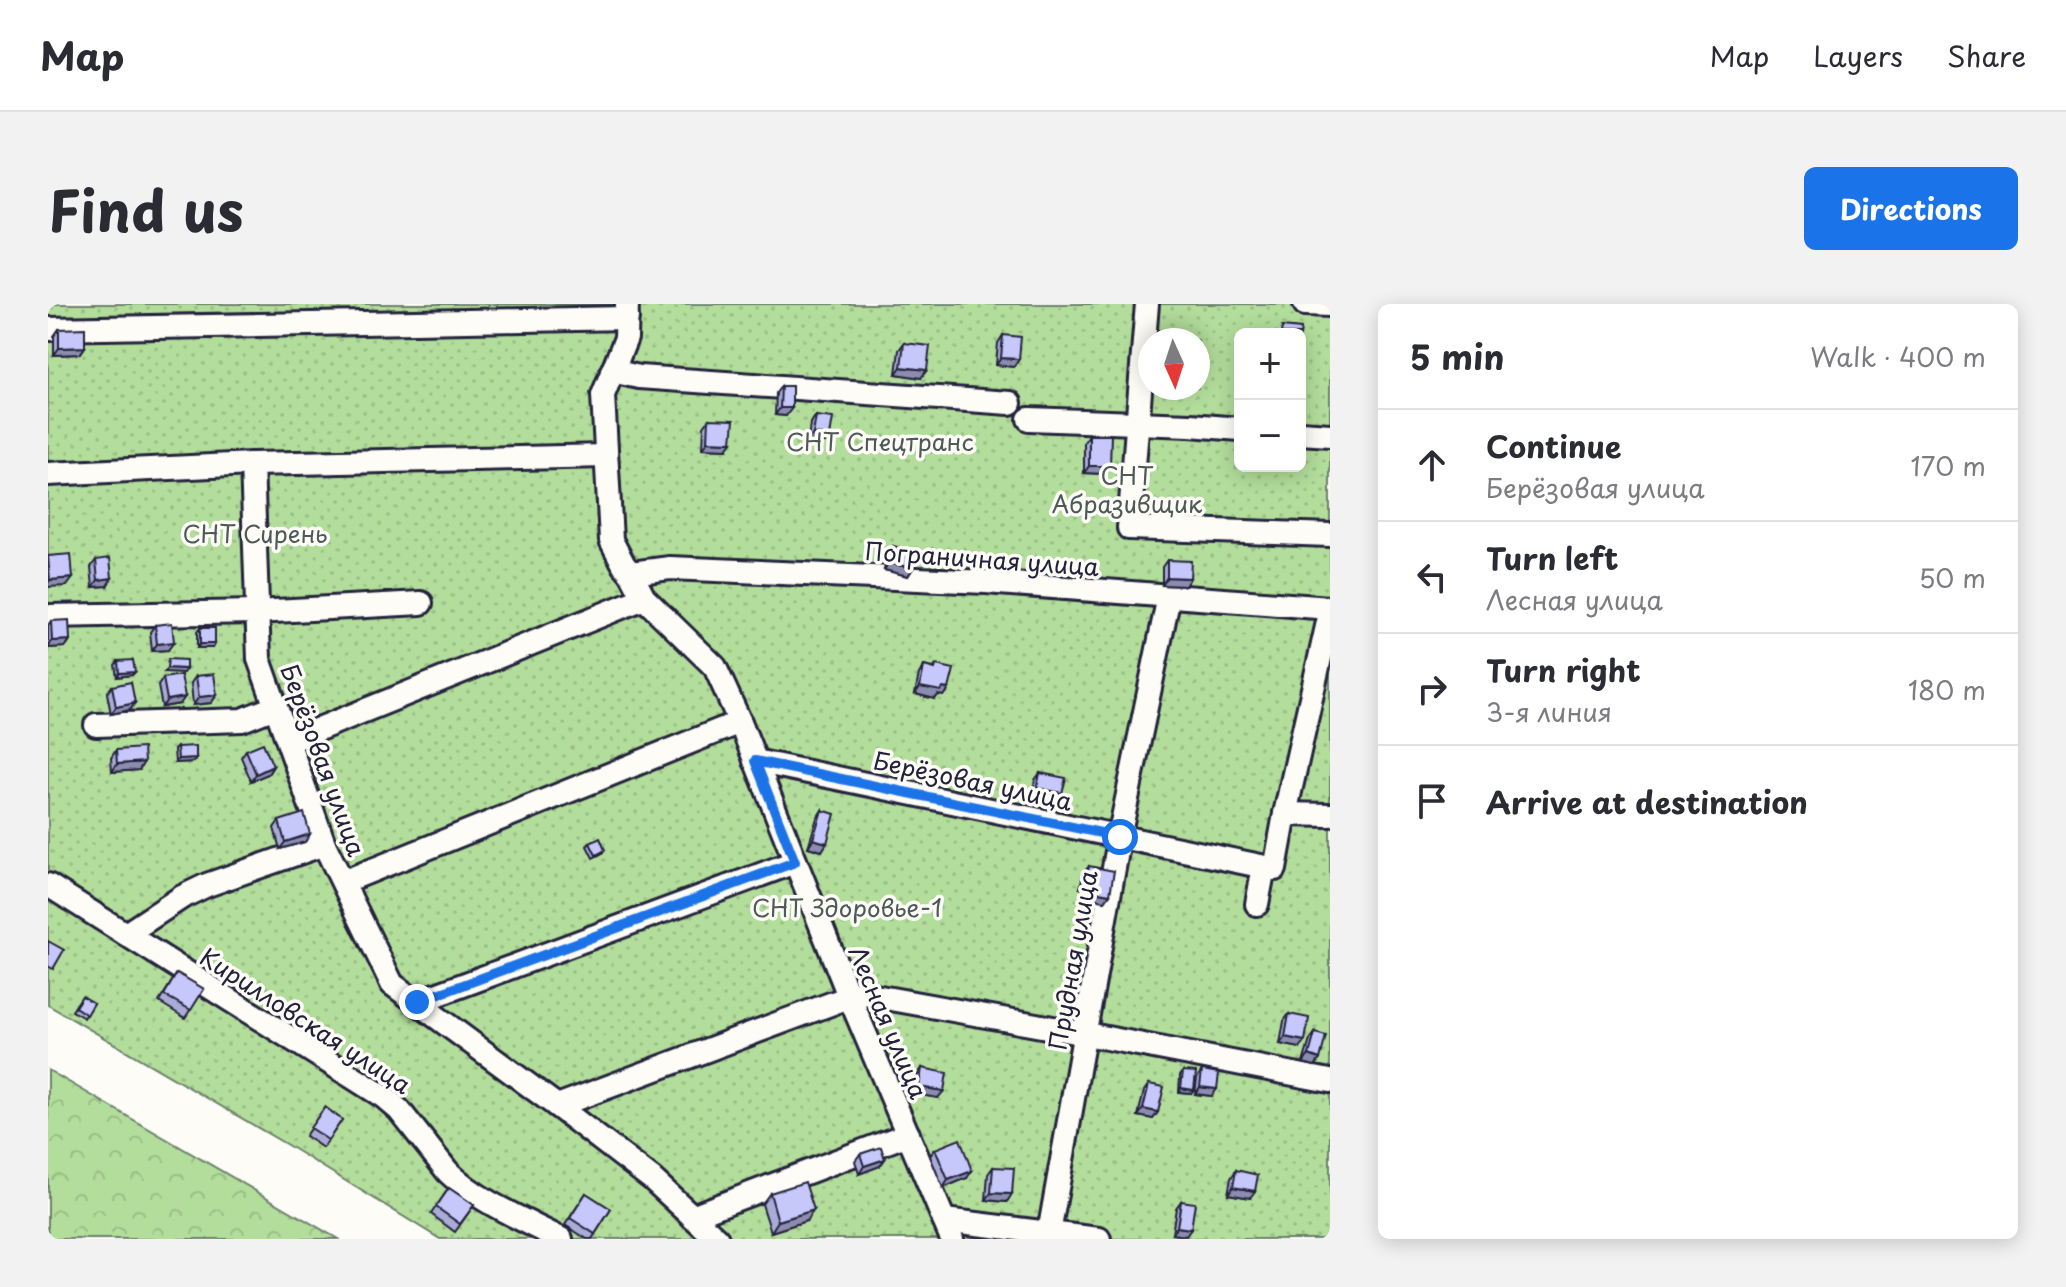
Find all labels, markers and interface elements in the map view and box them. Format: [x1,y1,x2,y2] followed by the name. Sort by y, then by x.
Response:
[40,27,124,84] text: Map
[1709,34,1769,77] text: Map
[1813,34,1903,77] text: Layers
[1947,34,2026,77] text: Share
[48,166,244,251] text: Find us
[1804,167,2018,250] button: Directions
[1138,328,1210,400] north arrow
[1234,328,1306,472] map controls
[1234,328,1306,400] button: +
[1410,330,1504,382] text: 5 min
[1810,337,1986,376] text: Walk · 400 m
[1234,400,1306,472] button: −
[786,423,974,459] park label: СНТ Спецтранс
[1486,423,1621,468] text: Continue
[1410,443,1454,487] icon: ahead
[1911,446,1986,485] text: 170 m
[1052,457,1203,521] park label: СНТ Абразивщик
[1486,468,1705,507] text: Берёзовая улица
[183,515,327,551] park label: СНТ Сирень
[864,532,1100,584] street label: Пограничная улица
[1486,535,1618,580] text: Turn left
[1410,555,1454,599] icon: left
[1919,558,1986,597] text: 50 m
[1486,580,1663,619] text: Лесная улица
[1486,647,1641,692] text: Turn right
[273,659,375,861] street label: Берёзовая улица
[1410,667,1454,711] icon: right
[1908,670,1986,709] text: 180 m
[1486,692,1612,731] text: 3-я линия
[871,741,1075,819] street label: Берёзовая улица
[1410,779,1454,823] icon: arrive
[1486,779,1808,824] text: Arrive at destination
[1102,819,1138,855] route start
[1038,867,1106,1053] street label: Прудная улица
[752,889,942,925] park label: СНТ Здоровье-1
[193,938,419,1102] street label: Кирилловская улица
[841,940,937,1104] street label: Лесная улица
[399,984,435,1020] route end

